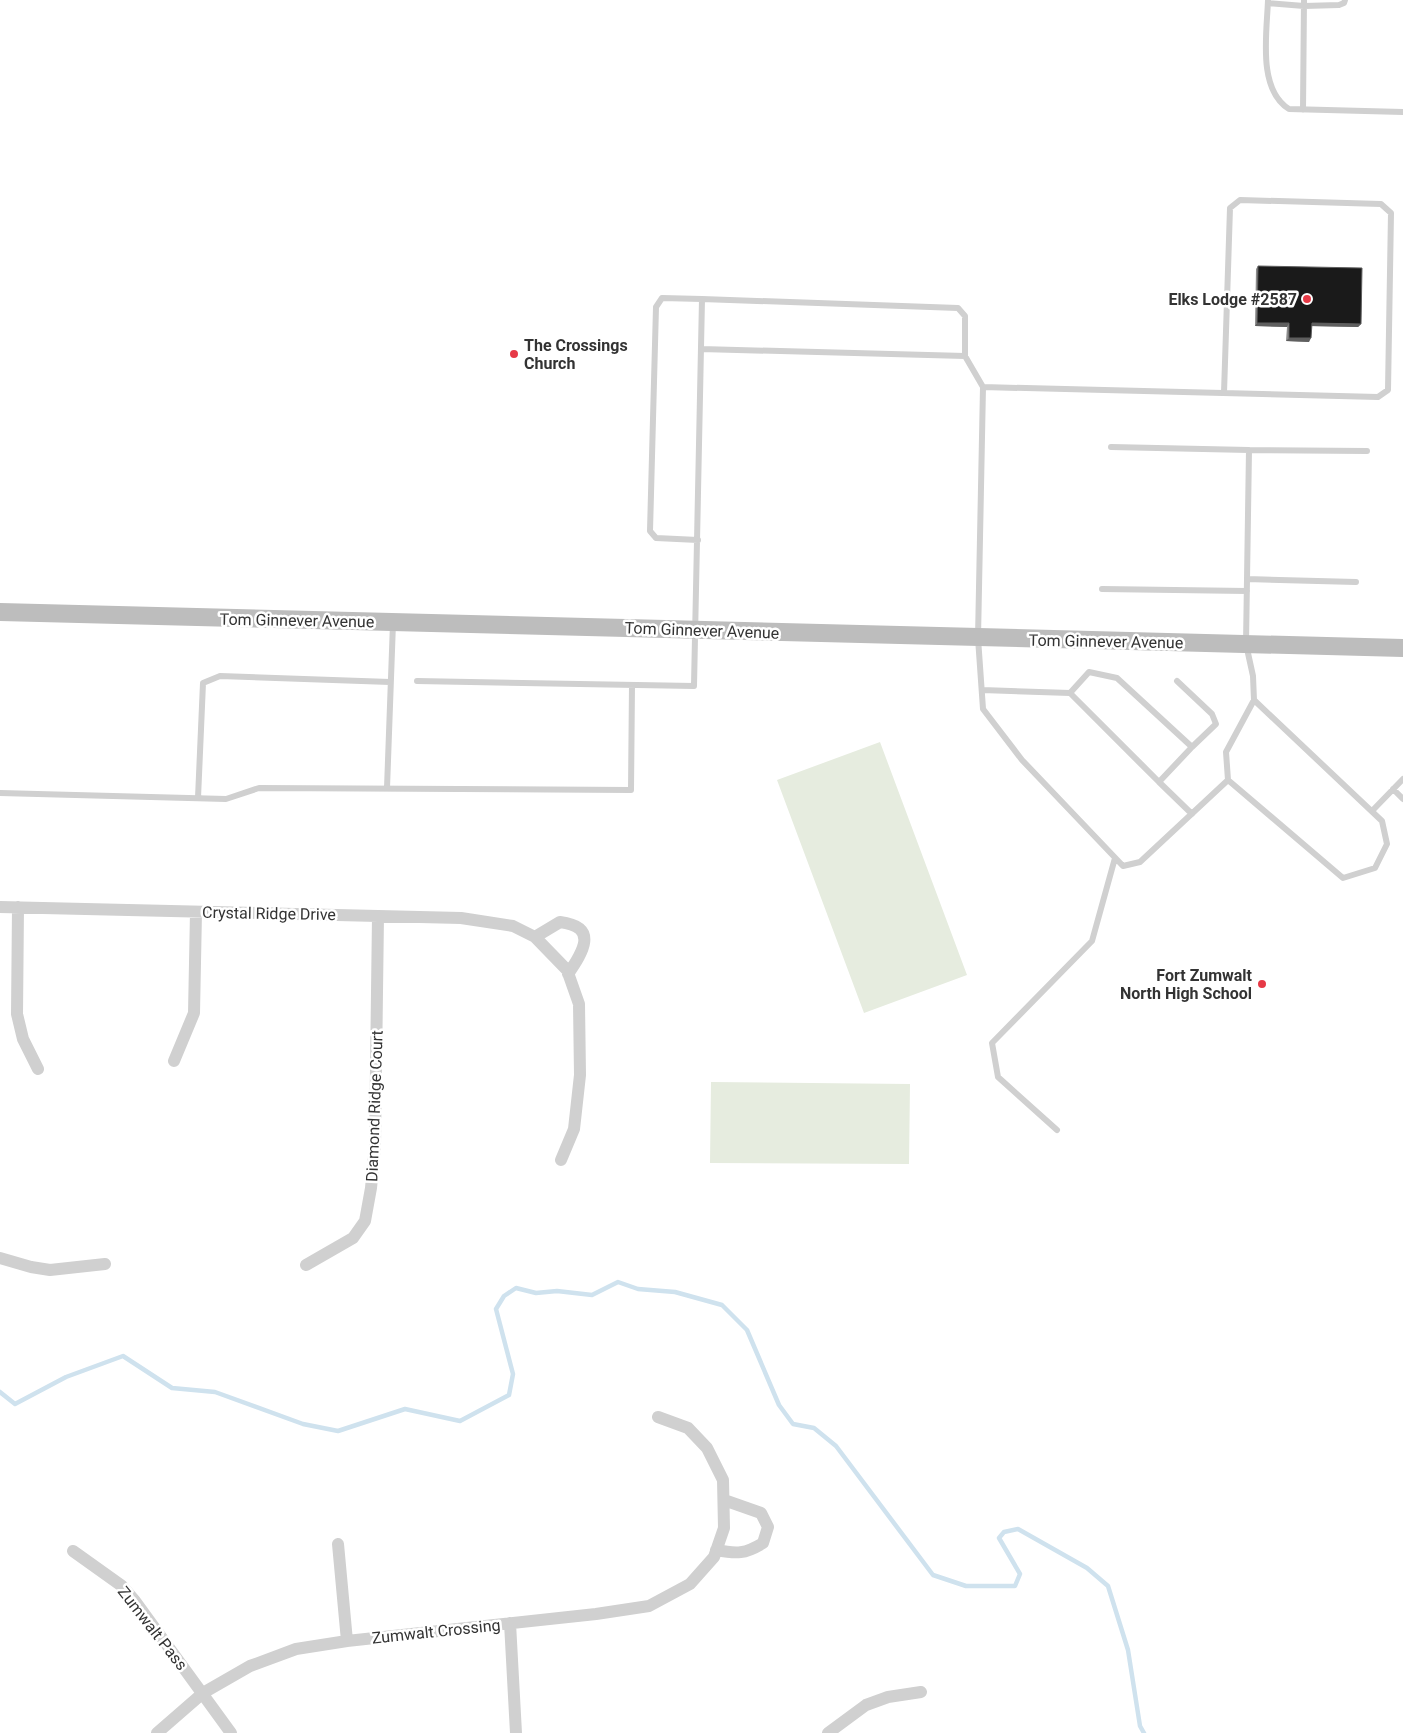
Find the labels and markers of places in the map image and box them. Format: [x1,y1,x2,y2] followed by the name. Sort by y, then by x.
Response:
[1168,290,1297,309] place label: Elks Lodge #2587
[1301,293,1313,305] marker: Elks Lodge #2587
[524,336,628,373] place label: The Crossings Church
[508,348,520,360] marker: The Crossings Church
[1120,966,1253,1003] place label: Fort Zumwalt North High School
[1256,978,1268,990] marker: Fort Zumwalt North High School

